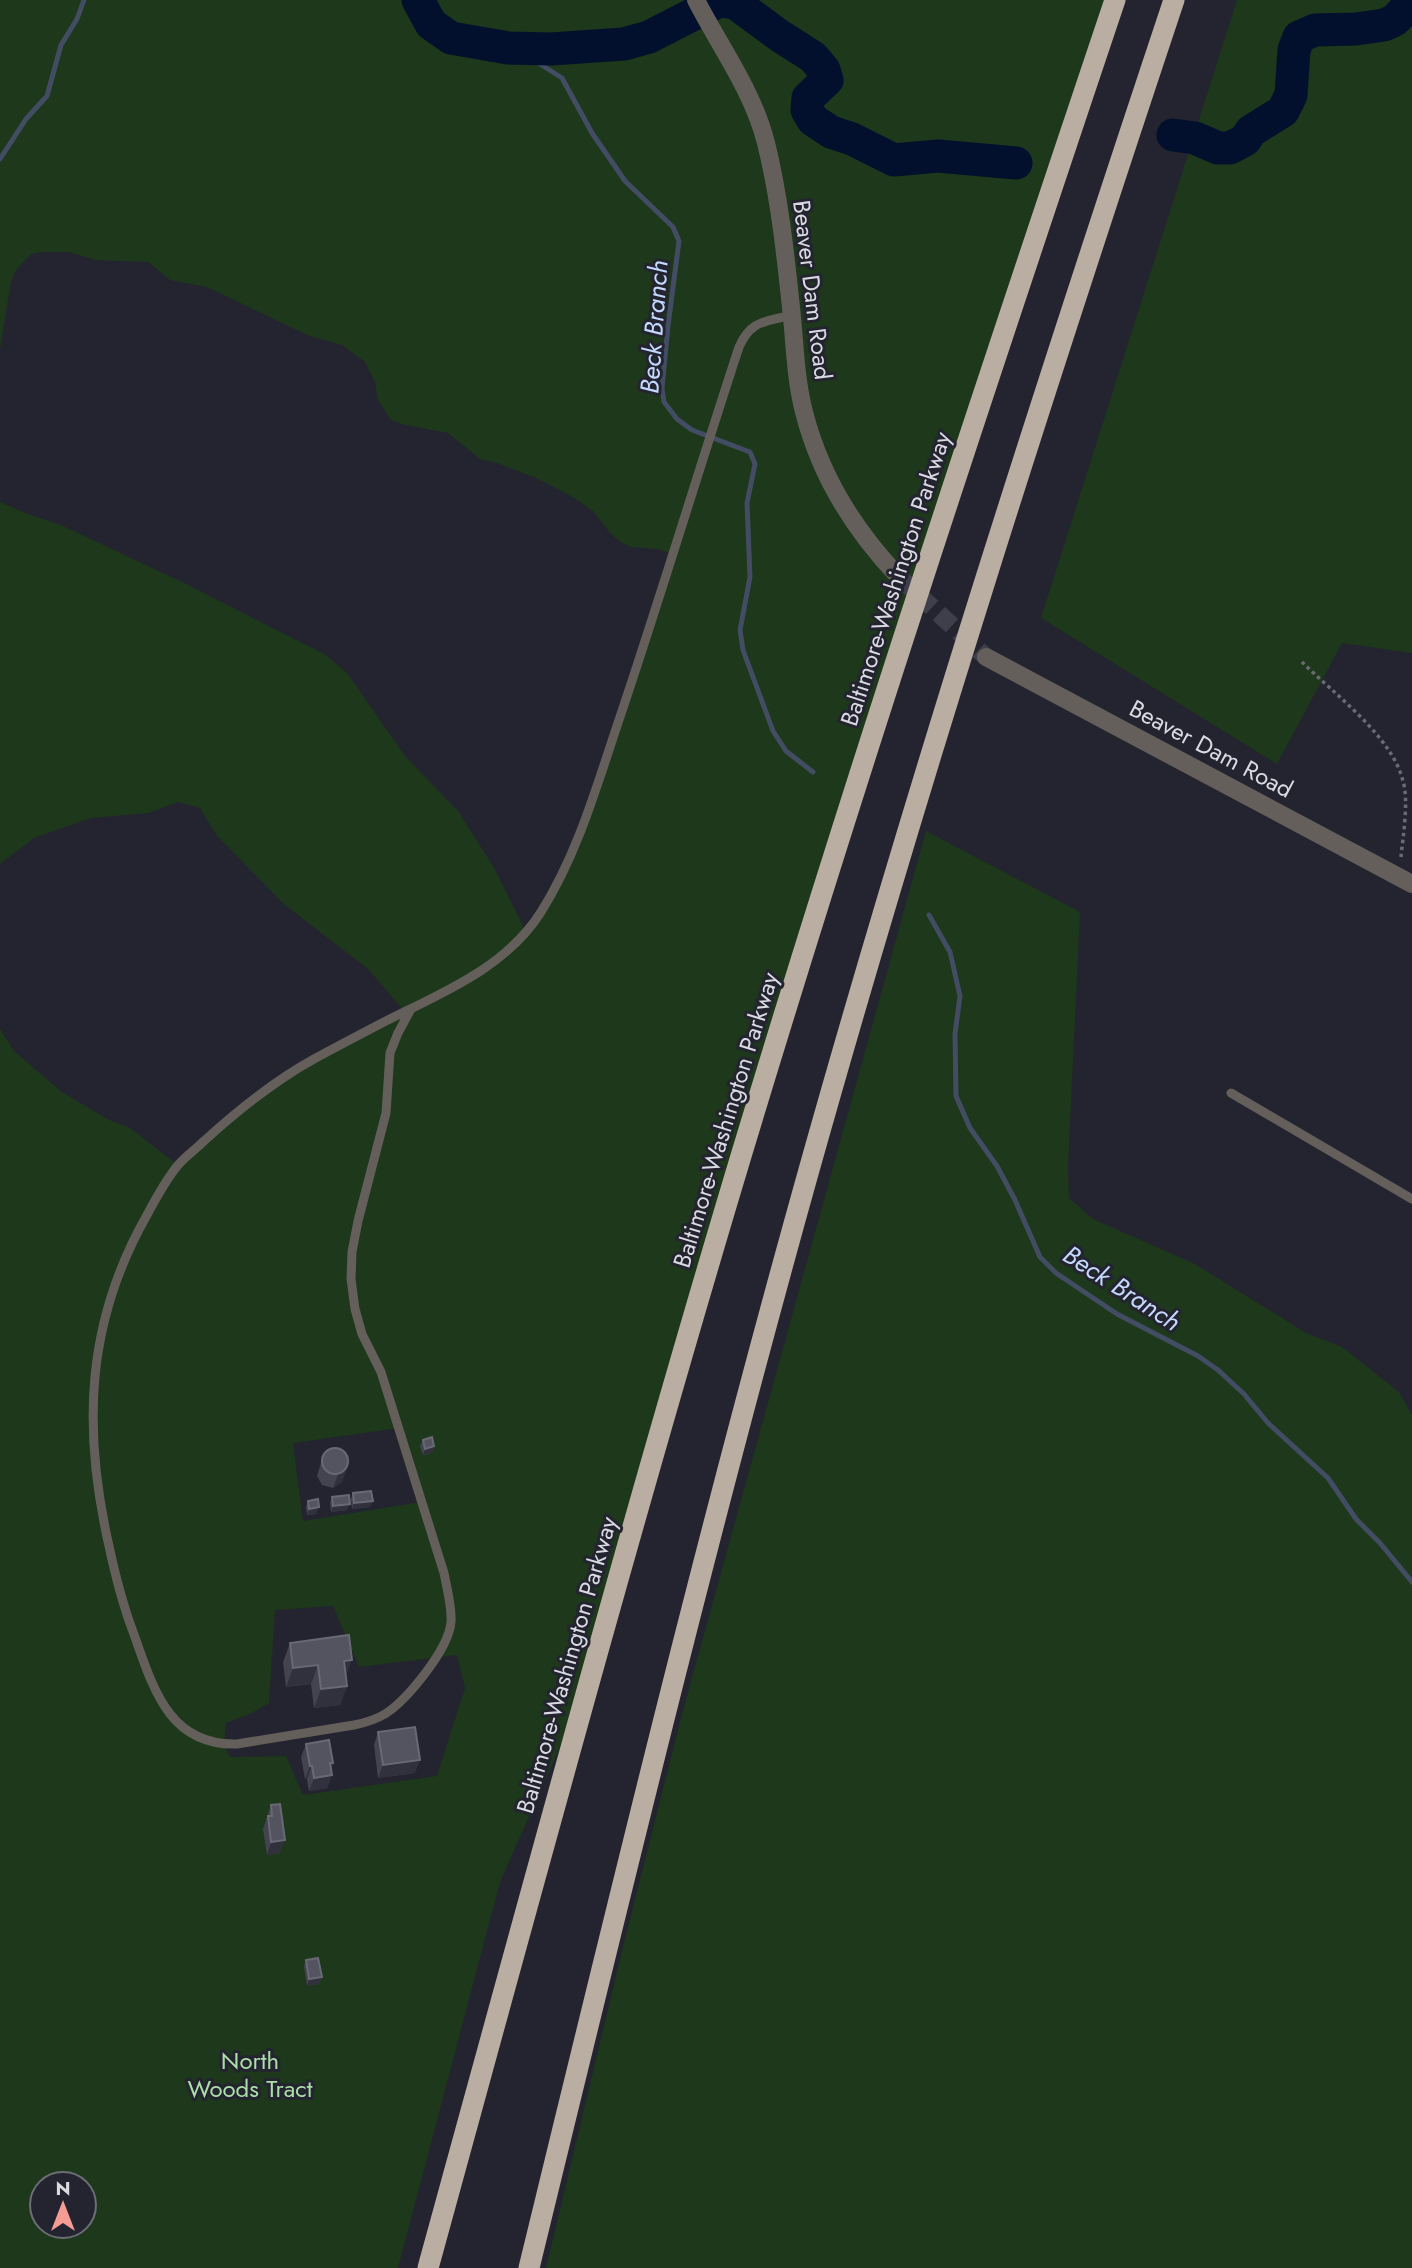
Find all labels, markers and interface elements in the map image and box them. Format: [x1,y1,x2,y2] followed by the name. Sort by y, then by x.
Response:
[784,198,841,382] street label: Beaver Dam Road
[630,259,678,395] water label: Beck Branch
[831,427,960,730] street label: Baltimore-Washington Parkway
[1123,691,1299,806] street label: Beaver Dam Road
[664,967,787,1272] street label: Baltimore-Washington Parkway
[1056,1236,1188,1340] water label: Beck Branch
[507,1512,626,1817] street label: Baltimore-Washington Parkway
[188,2043,313,2106] park label: North Woods Tract
[28,2170,98,2240] north arrow
[55,2175,71,2202] text: N

